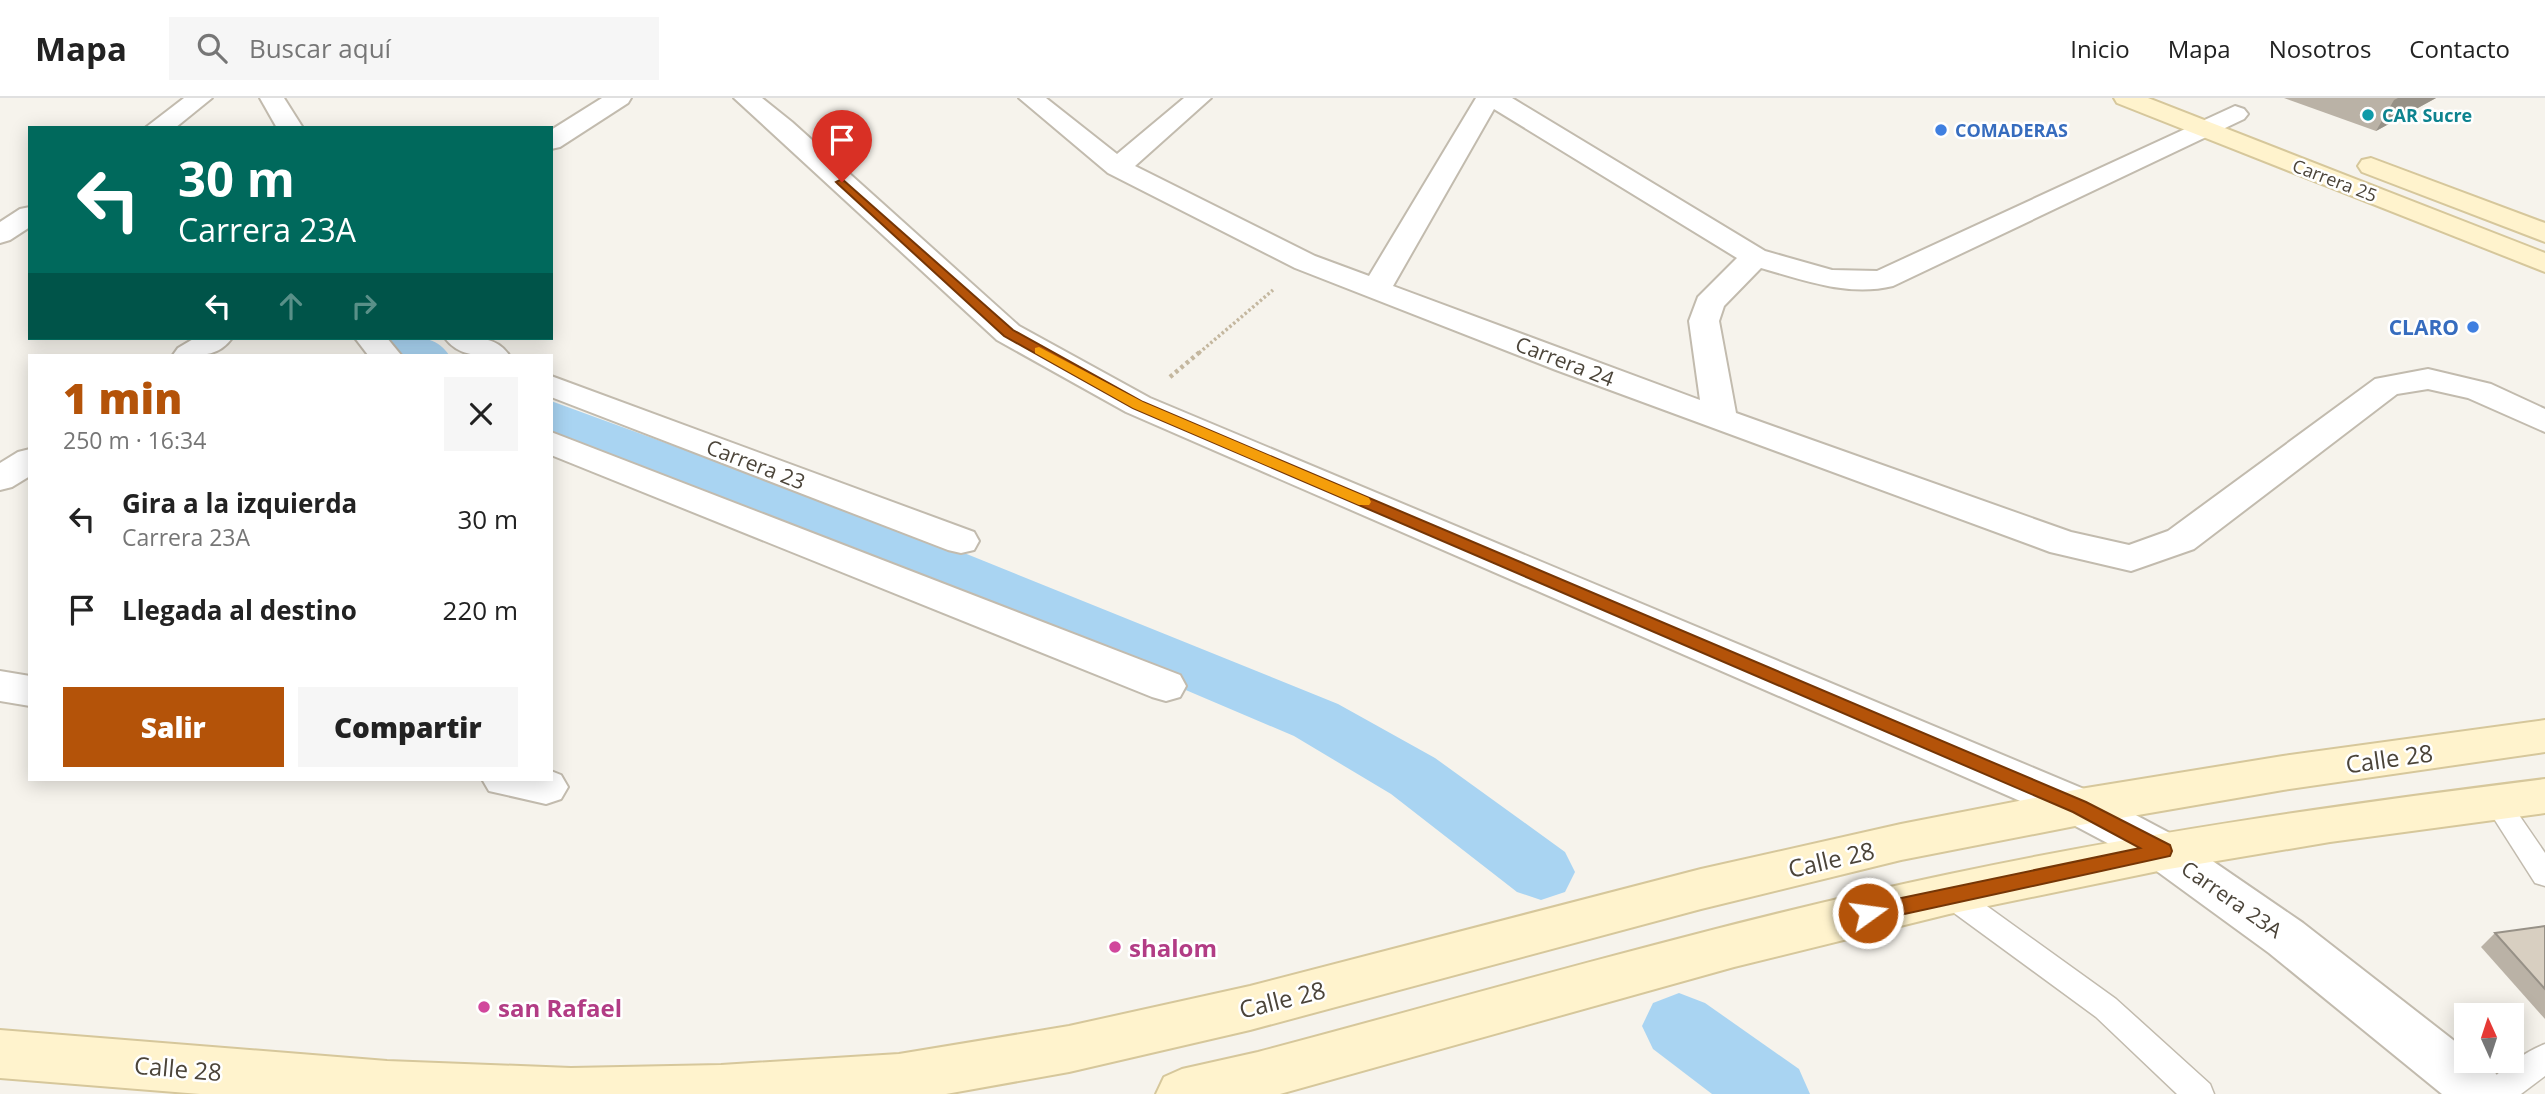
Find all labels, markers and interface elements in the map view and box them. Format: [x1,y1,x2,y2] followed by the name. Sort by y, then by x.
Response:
[169,17,659,80] search box
[35,26,127,71] text: Mapa
[193,29,231,67] icon: search
[249,30,391,66] text: Buscar aquí
[2070,32,2130,65] text: Inicio
[2168,32,2231,65] text: Mapa
[2269,32,2371,65] text: Nosotros
[2409,32,2510,65] text: Contacto
[2382,103,2472,127] place label: CAR Sucre
[2360,107,2376,123] marker: CAR Sucre
[812,110,872,182] pin
[1955,118,2068,142] place label: COMADERAS
[823,121,861,159] icon: arrive
[1933,122,1949,138] marker: COMADERAS
[178,145,295,211] text: 30 m
[2289,153,2381,207] street label: Carrera 25
[63,154,154,245] icon: left
[178,208,356,251] text: Carrera 23A
[199,287,237,325] icon: left
[272,287,310,325] icon: ahead
[345,287,383,325] icon: right
[2389,313,2459,341] place label: CLARO
[2465,319,2481,335] marker: CLARO
[1512,329,1618,393] street label: Carrera 24
[63,369,182,426] text: 1 min
[444,377,518,451] button: close
[63,424,206,456] text: 250 m · 16:34
[703,432,809,496] street label: Carrera 23
[122,485,357,521] text: Gira a la izquierda
[63,500,101,538] icon: left
[457,501,518,537] text: 30 m
[122,521,250,553] text: Carrera 23A
[63,591,101,629] icon: arrive
[122,592,357,628] text: Llegada al destino
[443,592,518,628] text: 220 m
[63,687,284,767] button: Salir
[298,687,518,767] button: Compartir
[2343,736,2435,780] street label: Calle 28
[1785,833,1877,885] street label: Calle 28
[2176,854,2288,944] street label: Carrera 23A
[1831,876,1905,950] position arrow
[1129,931,1217,964] place label: shalom
[1107,939,1123,955] marker: shalom
[1235,972,1329,1026] street label: Calle 28
[498,991,622,1024] place label: san Rafael
[476,999,492,1015] marker: san Rafael
[2454,1003,2524,1073] north arrow
[2454,1003,2524,1073] map controls
[133,1048,223,1088] street label: Calle 28

